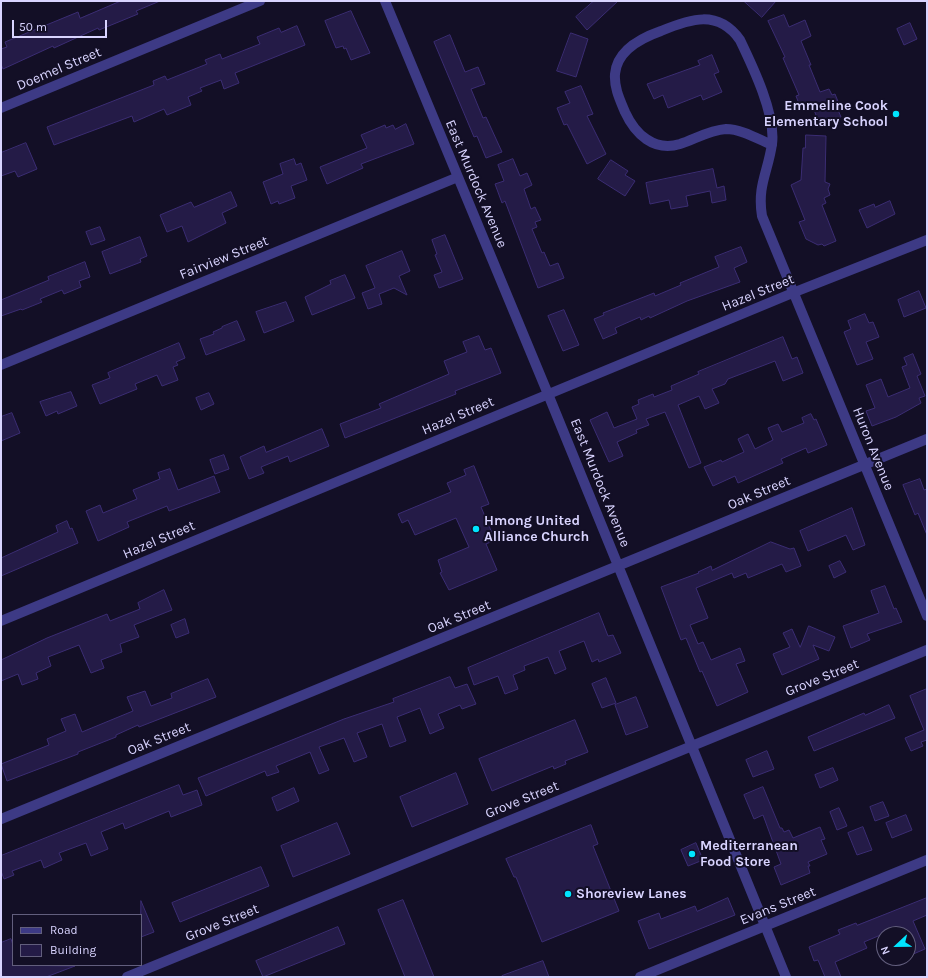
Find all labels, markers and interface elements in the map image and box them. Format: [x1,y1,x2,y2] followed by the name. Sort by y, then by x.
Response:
[14,12,109,38] scale bar
[19,20,47,34] text: 50 m
[14,44,104,94] street label: Doemel Street
[764,98,888,130] place label: Emmeline Cook Elementary School
[891,109,901,119] marker: Emmeline Cook Elementary School
[441,117,511,251] street label: East Murdock Avenue
[177,233,271,283] street label: Fairview Street
[719,271,797,315] street label: Hazel Street
[419,393,497,439] street label: Hazel Street
[849,405,897,493] street label: Huron Avenue
[566,416,634,550] street label: East Murdock Avenue
[725,472,793,514] street label: Oak Street
[484,513,589,546] place label: Hmong United Alliance Church
[120,517,198,563] street label: Hazel Street
[471,524,481,534] marker: Hmong United Alliance Church
[425,597,493,637] street label: Oak Street
[783,656,861,700] street label: Grove Street
[125,719,193,759] street label: Oak Street
[483,778,561,822] street label: Grove Street
[700,838,798,870] place label: Mediterranean Food Store
[687,849,697,859] marker: Mediterranean Food Store
[738,883,818,929] street label: Evans Street
[576,886,687,902] place label: Shoreview Lanes
[563,889,573,899] marker: Shoreview Lanes
[183,901,261,945] street label: Grove Street
[12,914,142,966] legend
[50,923,78,937] text: Road
[876,926,916,966] north arrow
[50,943,96,957] text: Building
[878,944,893,956] text: N

